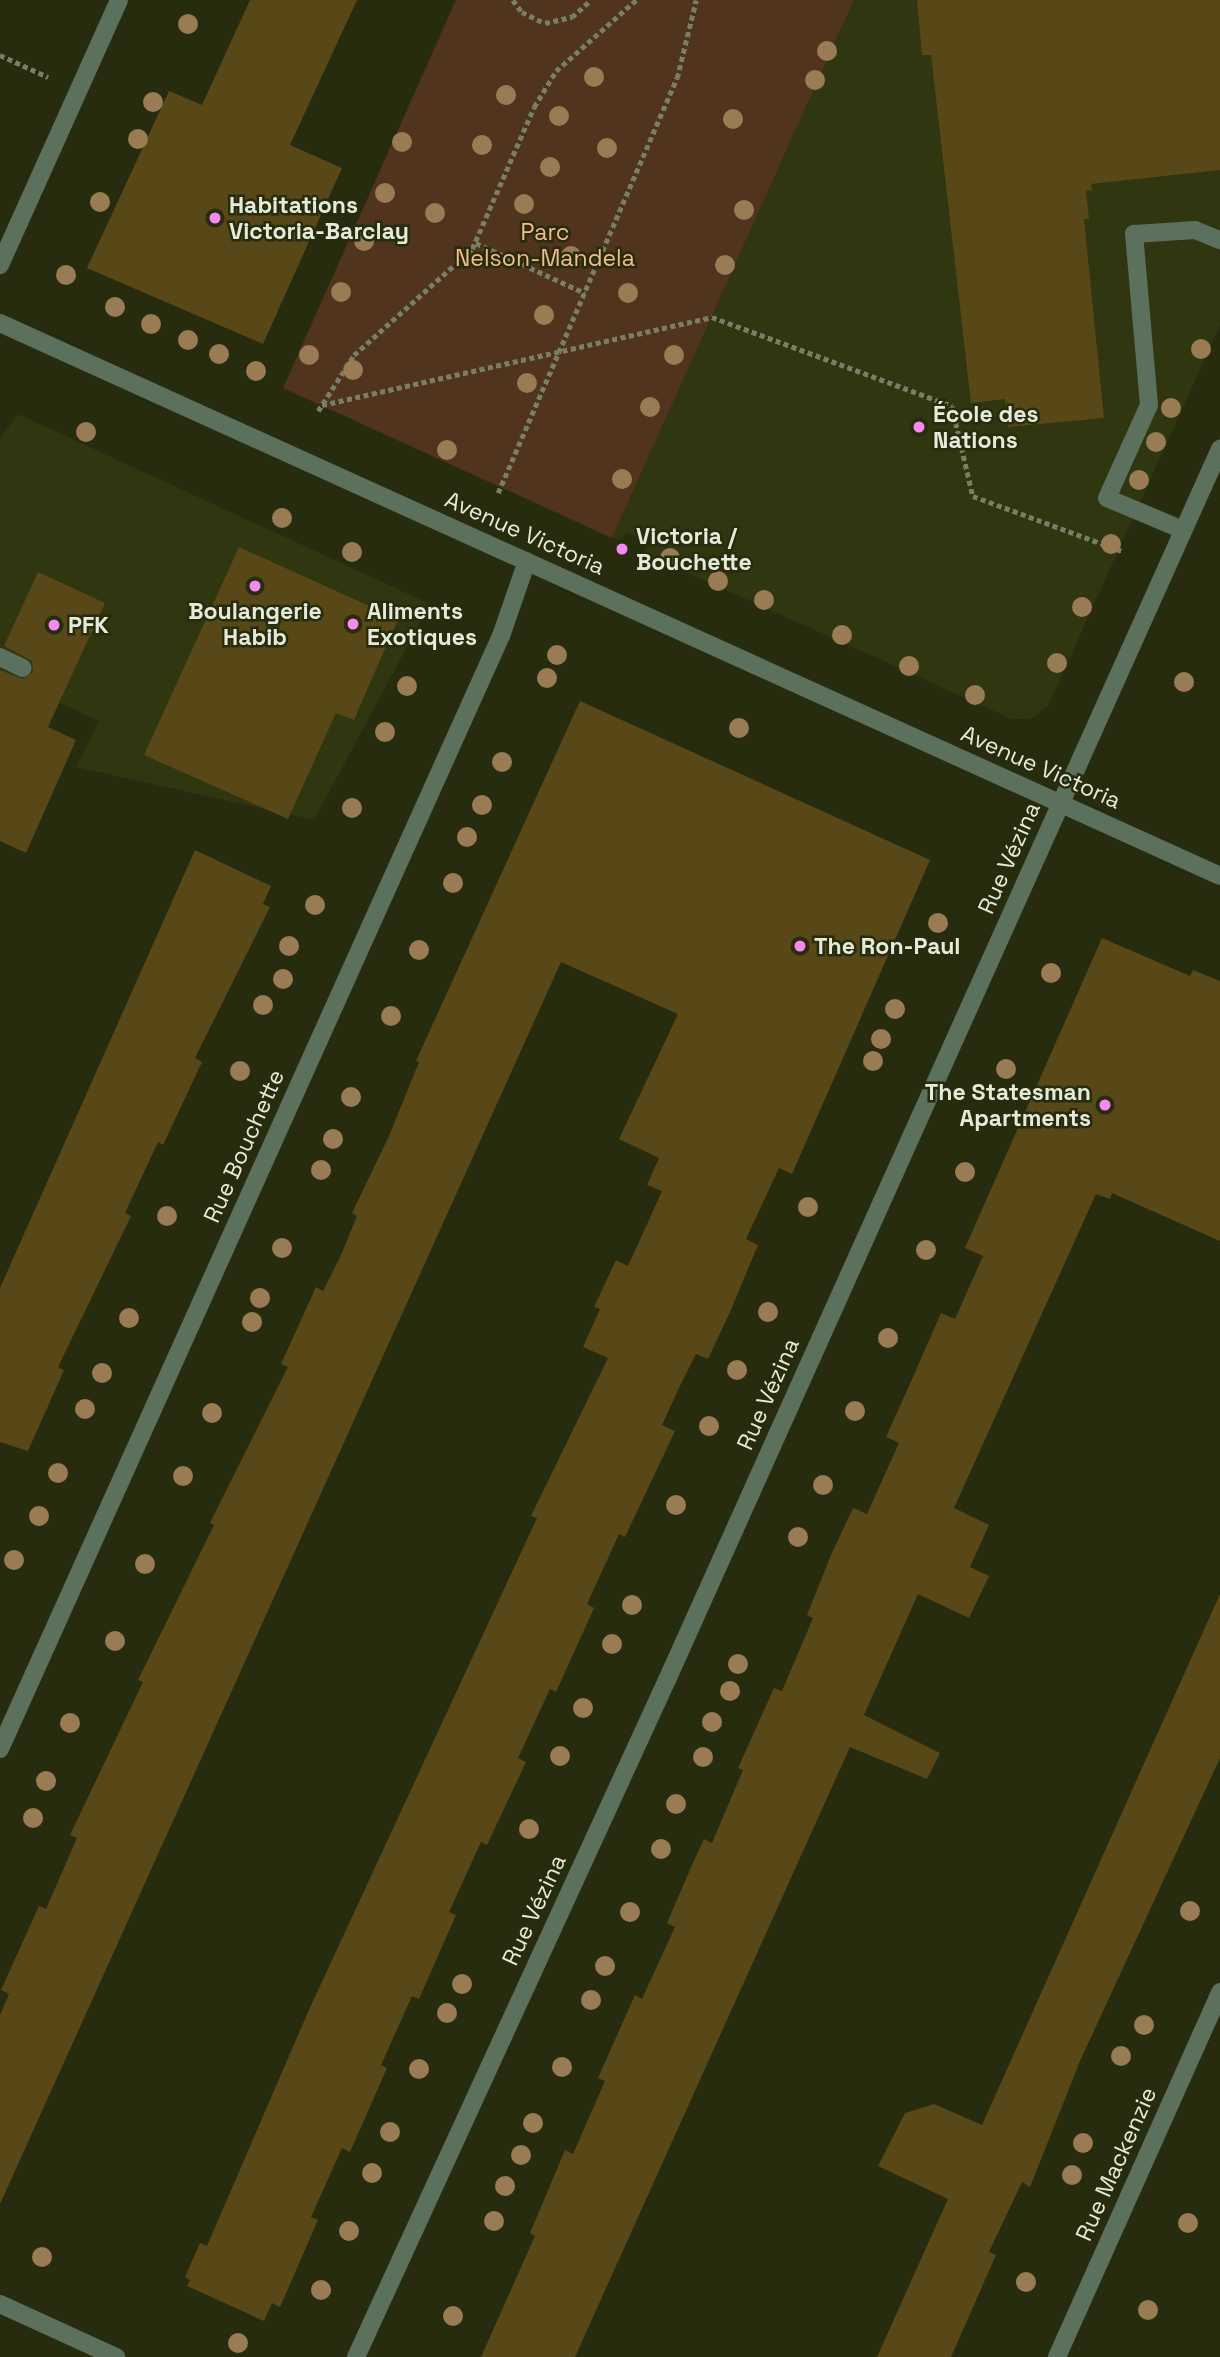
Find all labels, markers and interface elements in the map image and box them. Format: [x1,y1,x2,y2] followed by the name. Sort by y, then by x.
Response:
[229,191,409,245] place label: Habitations Victoria-Barclay
[207,210,223,226] marker: Habitations Victoria-Barclay
[455,218,635,272] park label: Parc Nelson-Mandela
[933,400,1039,454] place label: École des Nations
[911,419,927,435] marker: École des Nations
[441,485,609,581] street label: Avenue Victoria
[636,522,752,576] place label: Victoria / Bouchette
[614,541,630,557] marker: Victoria / Bouchette
[247,578,263,594] marker: Boulangerie Habib
[188,597,322,651] place label: Boulangerie Habib
[367,597,477,651] place label: Aliments Exotiques
[68,611,109,639] place label: PFK
[345,616,361,632] marker: Aliments Exotiques
[46,617,62,633] marker: PFK
[957,719,1125,815] street label: Avenue Victoria
[972,798,1046,918] street label: Rue Vézina
[814,932,960,960] place label: The Ron-Paul
[792,938,808,954] marker: The Ron-Paul
[198,1065,290,1227] street label: Rue Bouchette
[925,1078,1091,1132] place label: The Statesman Apartments
[1097,1097,1113,1113] marker: The Statesman Apartments
[731,1334,805,1454] street label: Rue Vézina
[496,1850,572,1970] street label: Rue Vézina
[1070,2083,1162,2245] street label: Rue Mackenzie

